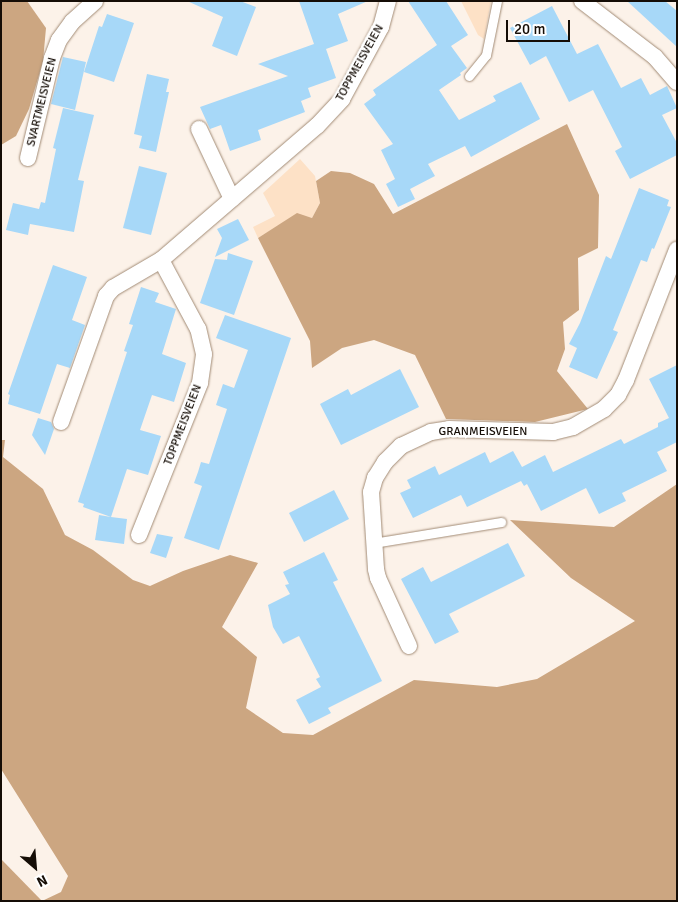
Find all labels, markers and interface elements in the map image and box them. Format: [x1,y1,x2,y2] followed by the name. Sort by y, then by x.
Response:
[508,10,572,42] scale bar
[514,20,545,38] text: 20 m
[333,22,387,104] street label: TOPPMEISVEIEN
[24,56,60,148] street label: SVARTMEISVEIEN
[161,383,205,467] street label: TOPPMEISVEIEN
[439,425,527,439] street label: GRANMEISVEIEN
[10,842,60,892] north arrow
[34,871,50,891] text: N

